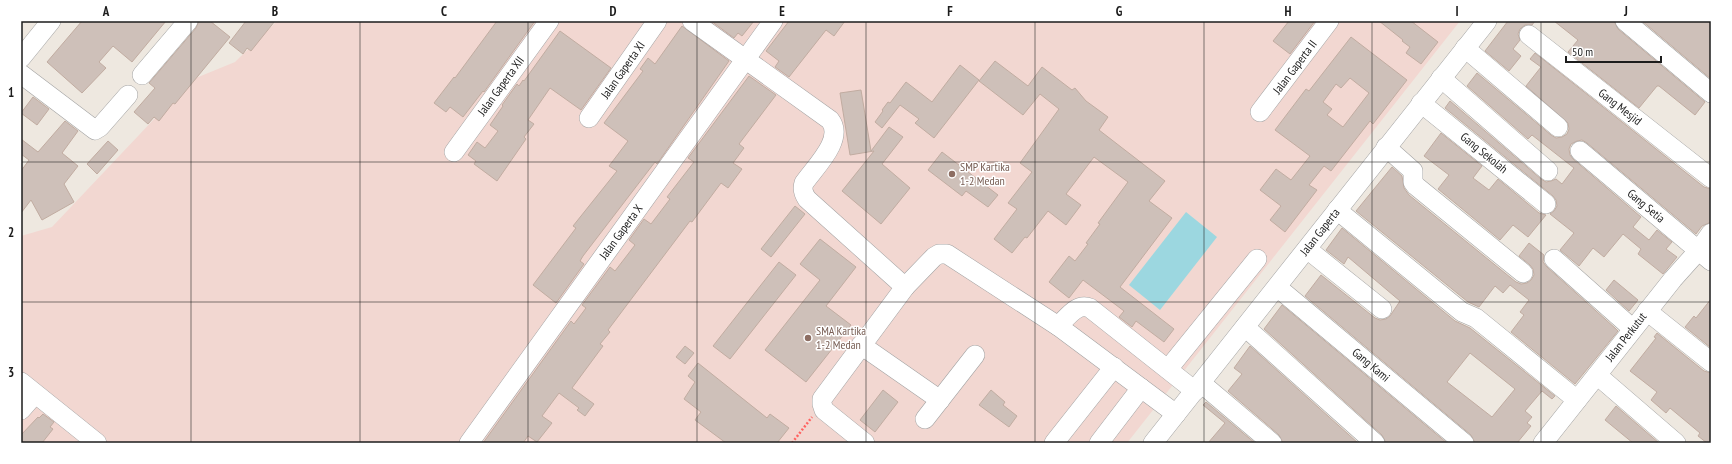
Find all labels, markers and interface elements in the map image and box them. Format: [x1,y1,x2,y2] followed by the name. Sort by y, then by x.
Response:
[102,3,110,20] text: A
[272,3,278,20] text: B
[441,3,447,20] text: C
[610,3,617,20] text: D
[779,3,785,20] text: E
[947,3,953,20] text: F
[1116,3,1123,20] text: G
[1285,3,1292,20] text: H
[1455,3,1459,20] text: I
[1623,3,1628,20] text: J
[1269,37,1320,97] street label: Jalan Gaperta II
[597,38,648,102] street label: Jalan Gaperta XI
[1566,38,1661,64] scale bar
[1572,44,1593,59] text: 50 m
[474,53,527,119] street label: Jalan Gaperta XII
[8,84,14,101] text: 1
[1596,85,1645,128] street label: Gang Mesjid
[1458,129,1511,176] street label: Gang Sekolah
[960,159,1010,188] place label: SMP Kartika 1-2 Medan
[947,169,957,179] marker: SMP Kartika 1-2 Medan
[1624,186,1668,226] street label: Gang Setia
[595,201,645,263] street label: Jalan Gaperta X
[1296,205,1343,259] street label: Jalan Gaperta
[8,224,14,241] text: 2
[1601,309,1650,365] street label: Jalan Perkutut
[816,323,866,352] place label: SMA Kartika 1-2 Medan
[803,333,813,343] marker: SMA Kartika 1-2 Medan
[1349,345,1393,385] street label: Gang Kami
[8,364,14,381] text: 3

